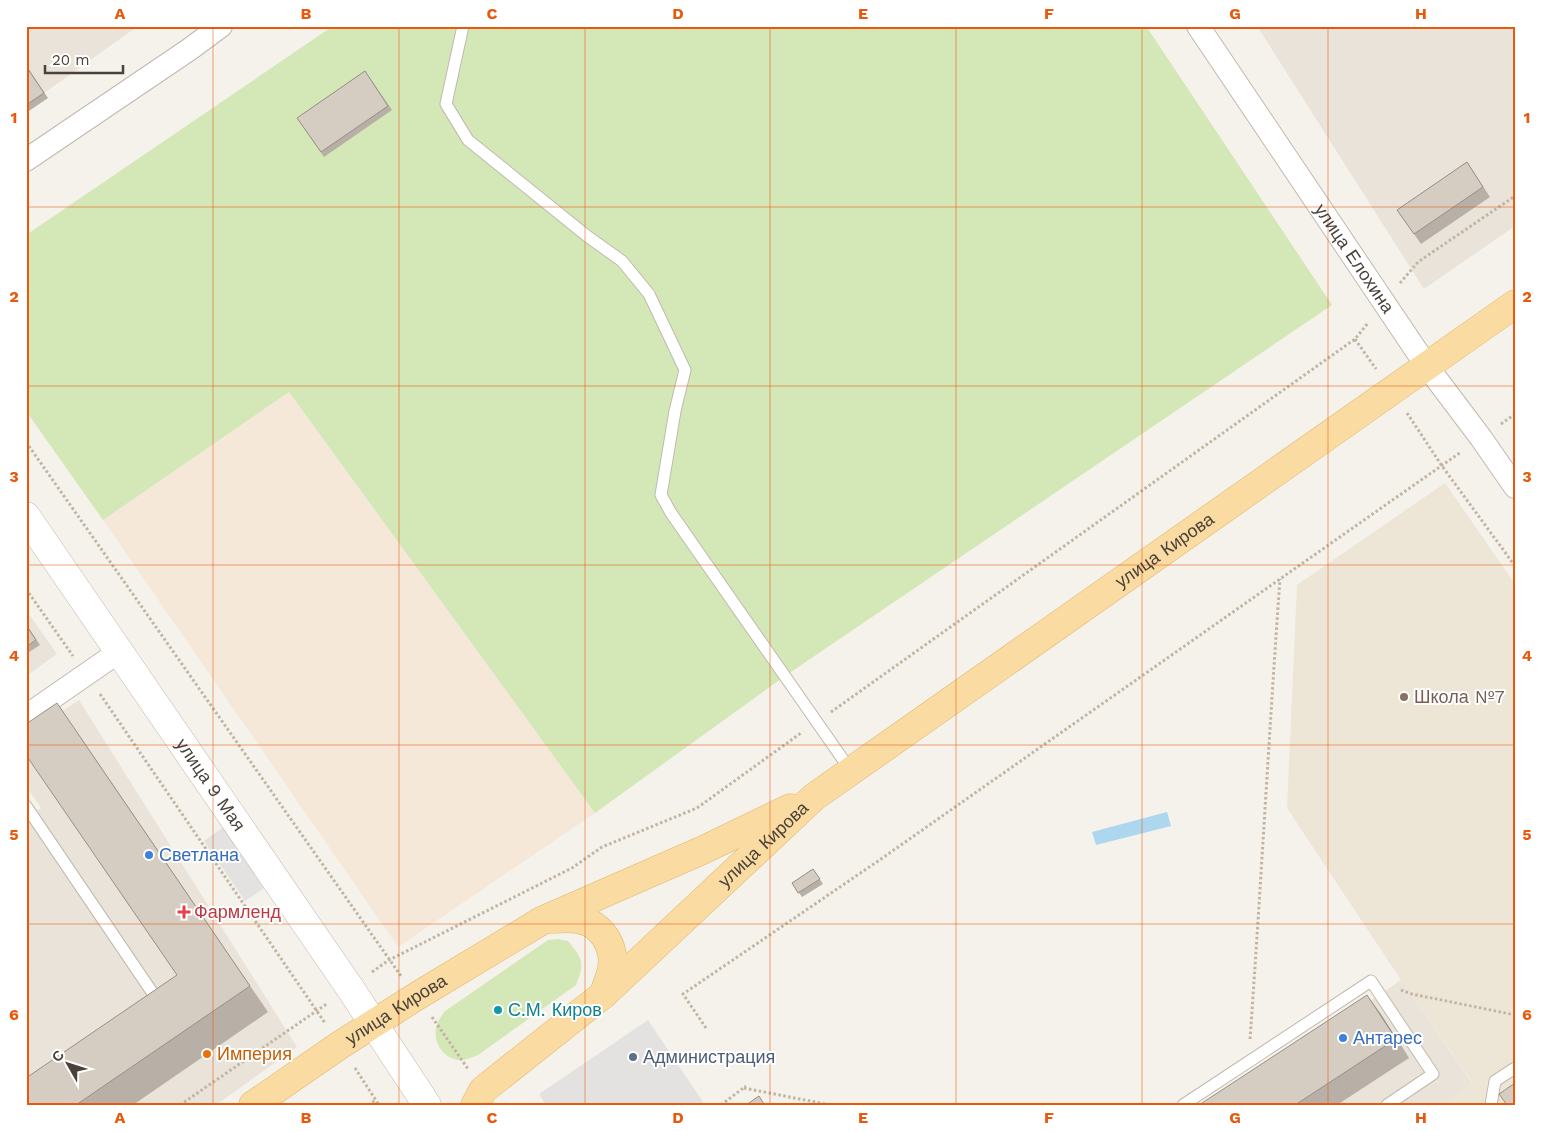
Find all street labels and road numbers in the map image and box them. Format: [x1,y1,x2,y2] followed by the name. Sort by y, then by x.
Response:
[1310,199,1399,318] street label: улица Елохина
[1111,508,1218,592] street label: улица Кирова
[172,734,250,835] street label: улица 9 Мая
[714,796,813,891] street label: улица Кирова
[341,969,451,1049] street label: улица Кирова

